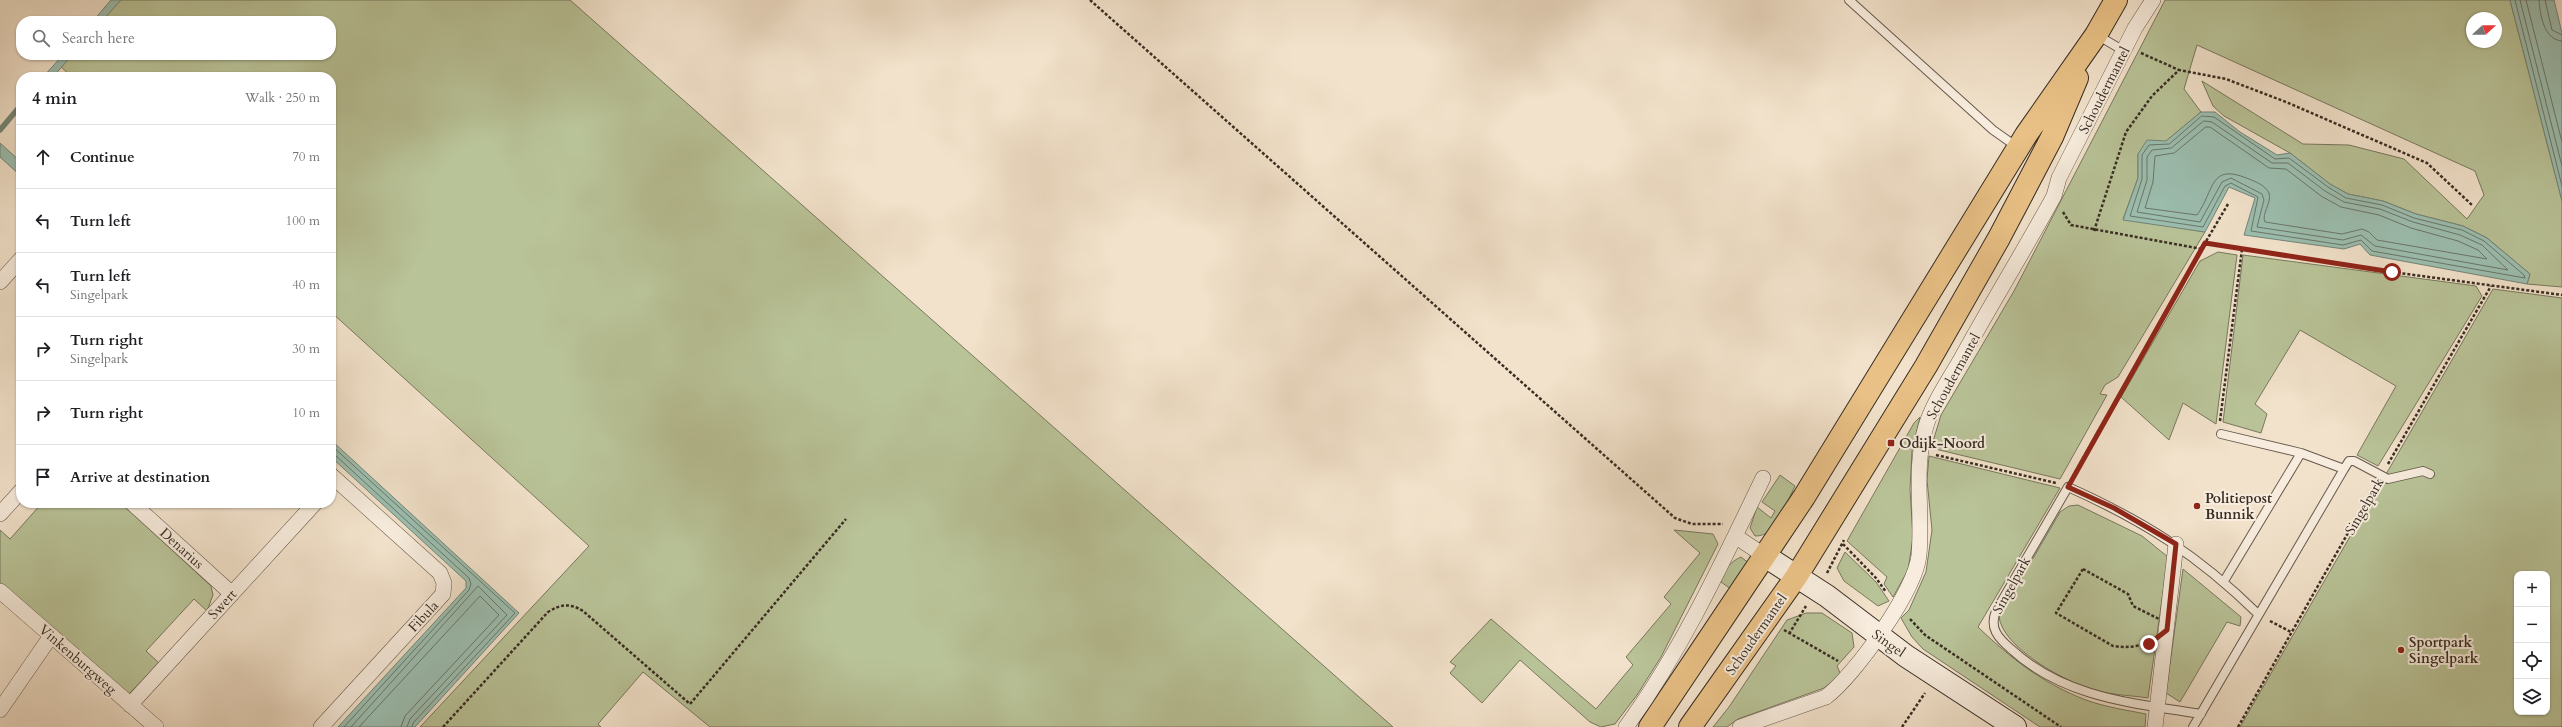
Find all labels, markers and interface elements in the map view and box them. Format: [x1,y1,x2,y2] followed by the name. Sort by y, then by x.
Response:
[2466,12,2502,48] north arrow
[16,16,336,60] search box
[30,27,52,49] icon: search
[62,28,135,48] text: Search here
[2074,43,2135,137] street label: Schoudermantel
[32,87,77,110] text: 4 min
[245,89,320,107] text: Walk · 250 m
[32,146,54,168] icon: ahead
[70,147,135,167] text: Continue
[292,148,320,166] text: 70 m
[32,210,54,232] icon: left
[70,211,131,231] text: Turn left
[286,212,320,230] text: 100 m
[2383,263,2401,281] route start
[70,266,131,286] text: Turn left
[32,274,54,296] icon: left
[292,276,320,294] text: 40 m
[70,286,128,304] text: Singelpark
[70,330,143,350] text: Turn right
[1922,330,1985,423] street label: Schoudermantel
[32,338,54,360] icon: right
[292,340,320,358] text: 30 m
[70,350,128,368] text: Singelpark
[32,402,54,424] icon: right
[70,403,143,423] text: Turn right
[292,404,320,422] text: 10 m
[1899,434,1985,453] place label: Odijk-Noord
[1886,438,1896,448] marker: Odijk-Noord
[32,466,54,488] icon: arrive
[70,467,210,487] text: Arrive at destination
[2341,474,2389,538] street label: Singelpark
[2205,489,2272,524] place label: Politiepost Bunnik
[2192,501,2202,511] marker: Politiepost Bunnik
[156,524,208,573] street label: Denarius
[1988,553,2035,617] street label: Singelpark
[2514,571,2550,715] map controls
[2514,571,2550,607] button: +
[204,585,241,623] street label: Swert
[1721,589,1792,679] street label: Schoudermantel
[404,596,443,636] street label: Fibula
[2514,607,2550,643] button: −
[35,620,121,699] street label: Vinkenburgweg
[1868,625,1910,662] street label: Singel
[2409,633,2479,668] place label: Sportpark Singelpark
[2140,635,2158,653] route end
[2514,643,2550,679] button: locate
[2396,645,2406,655] marker: Sportpark Singelpark
[2514,679,2550,715] button: layers

